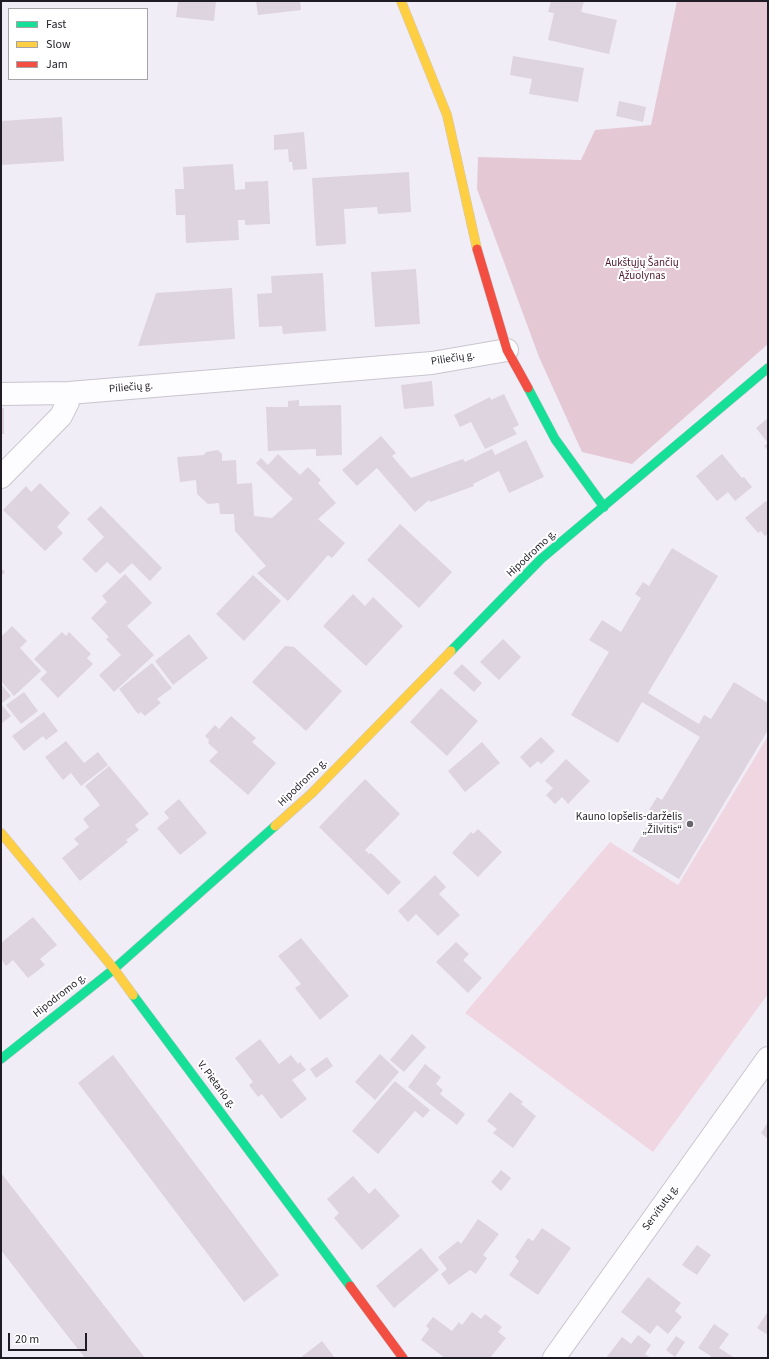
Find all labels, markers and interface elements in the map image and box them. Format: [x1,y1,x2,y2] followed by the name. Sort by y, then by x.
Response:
[8,8,148,80] legend
[46,16,66,33] text: Fast
[46,36,71,53] text: Slow
[46,56,68,73] text: Jam
[605,257,679,283] park label: Aukštųjų Šančių Ąžuolynas
[430,349,476,369] street label: Piliečių g.
[108,380,154,396] street label: Piliečių g.
[504,528,560,580] street label: Hipodromo g.
[276,756,330,810] street label: Hipodromo g.
[576,811,682,837] place label: Kauno lopšelis-darželis „Žilvitis“
[685,819,695,829] marker: Kauno lopšelis-darželis „Žilvitis“
[31,971,89,1021] street label: Hipodromo g.
[194,1059,238,1111] street label: V. Pietario g.
[640,1183,682,1233] street label: Servitutų g.
[10,1325,89,1351] scale bar
[15,1331,39,1348] text: 20 m

